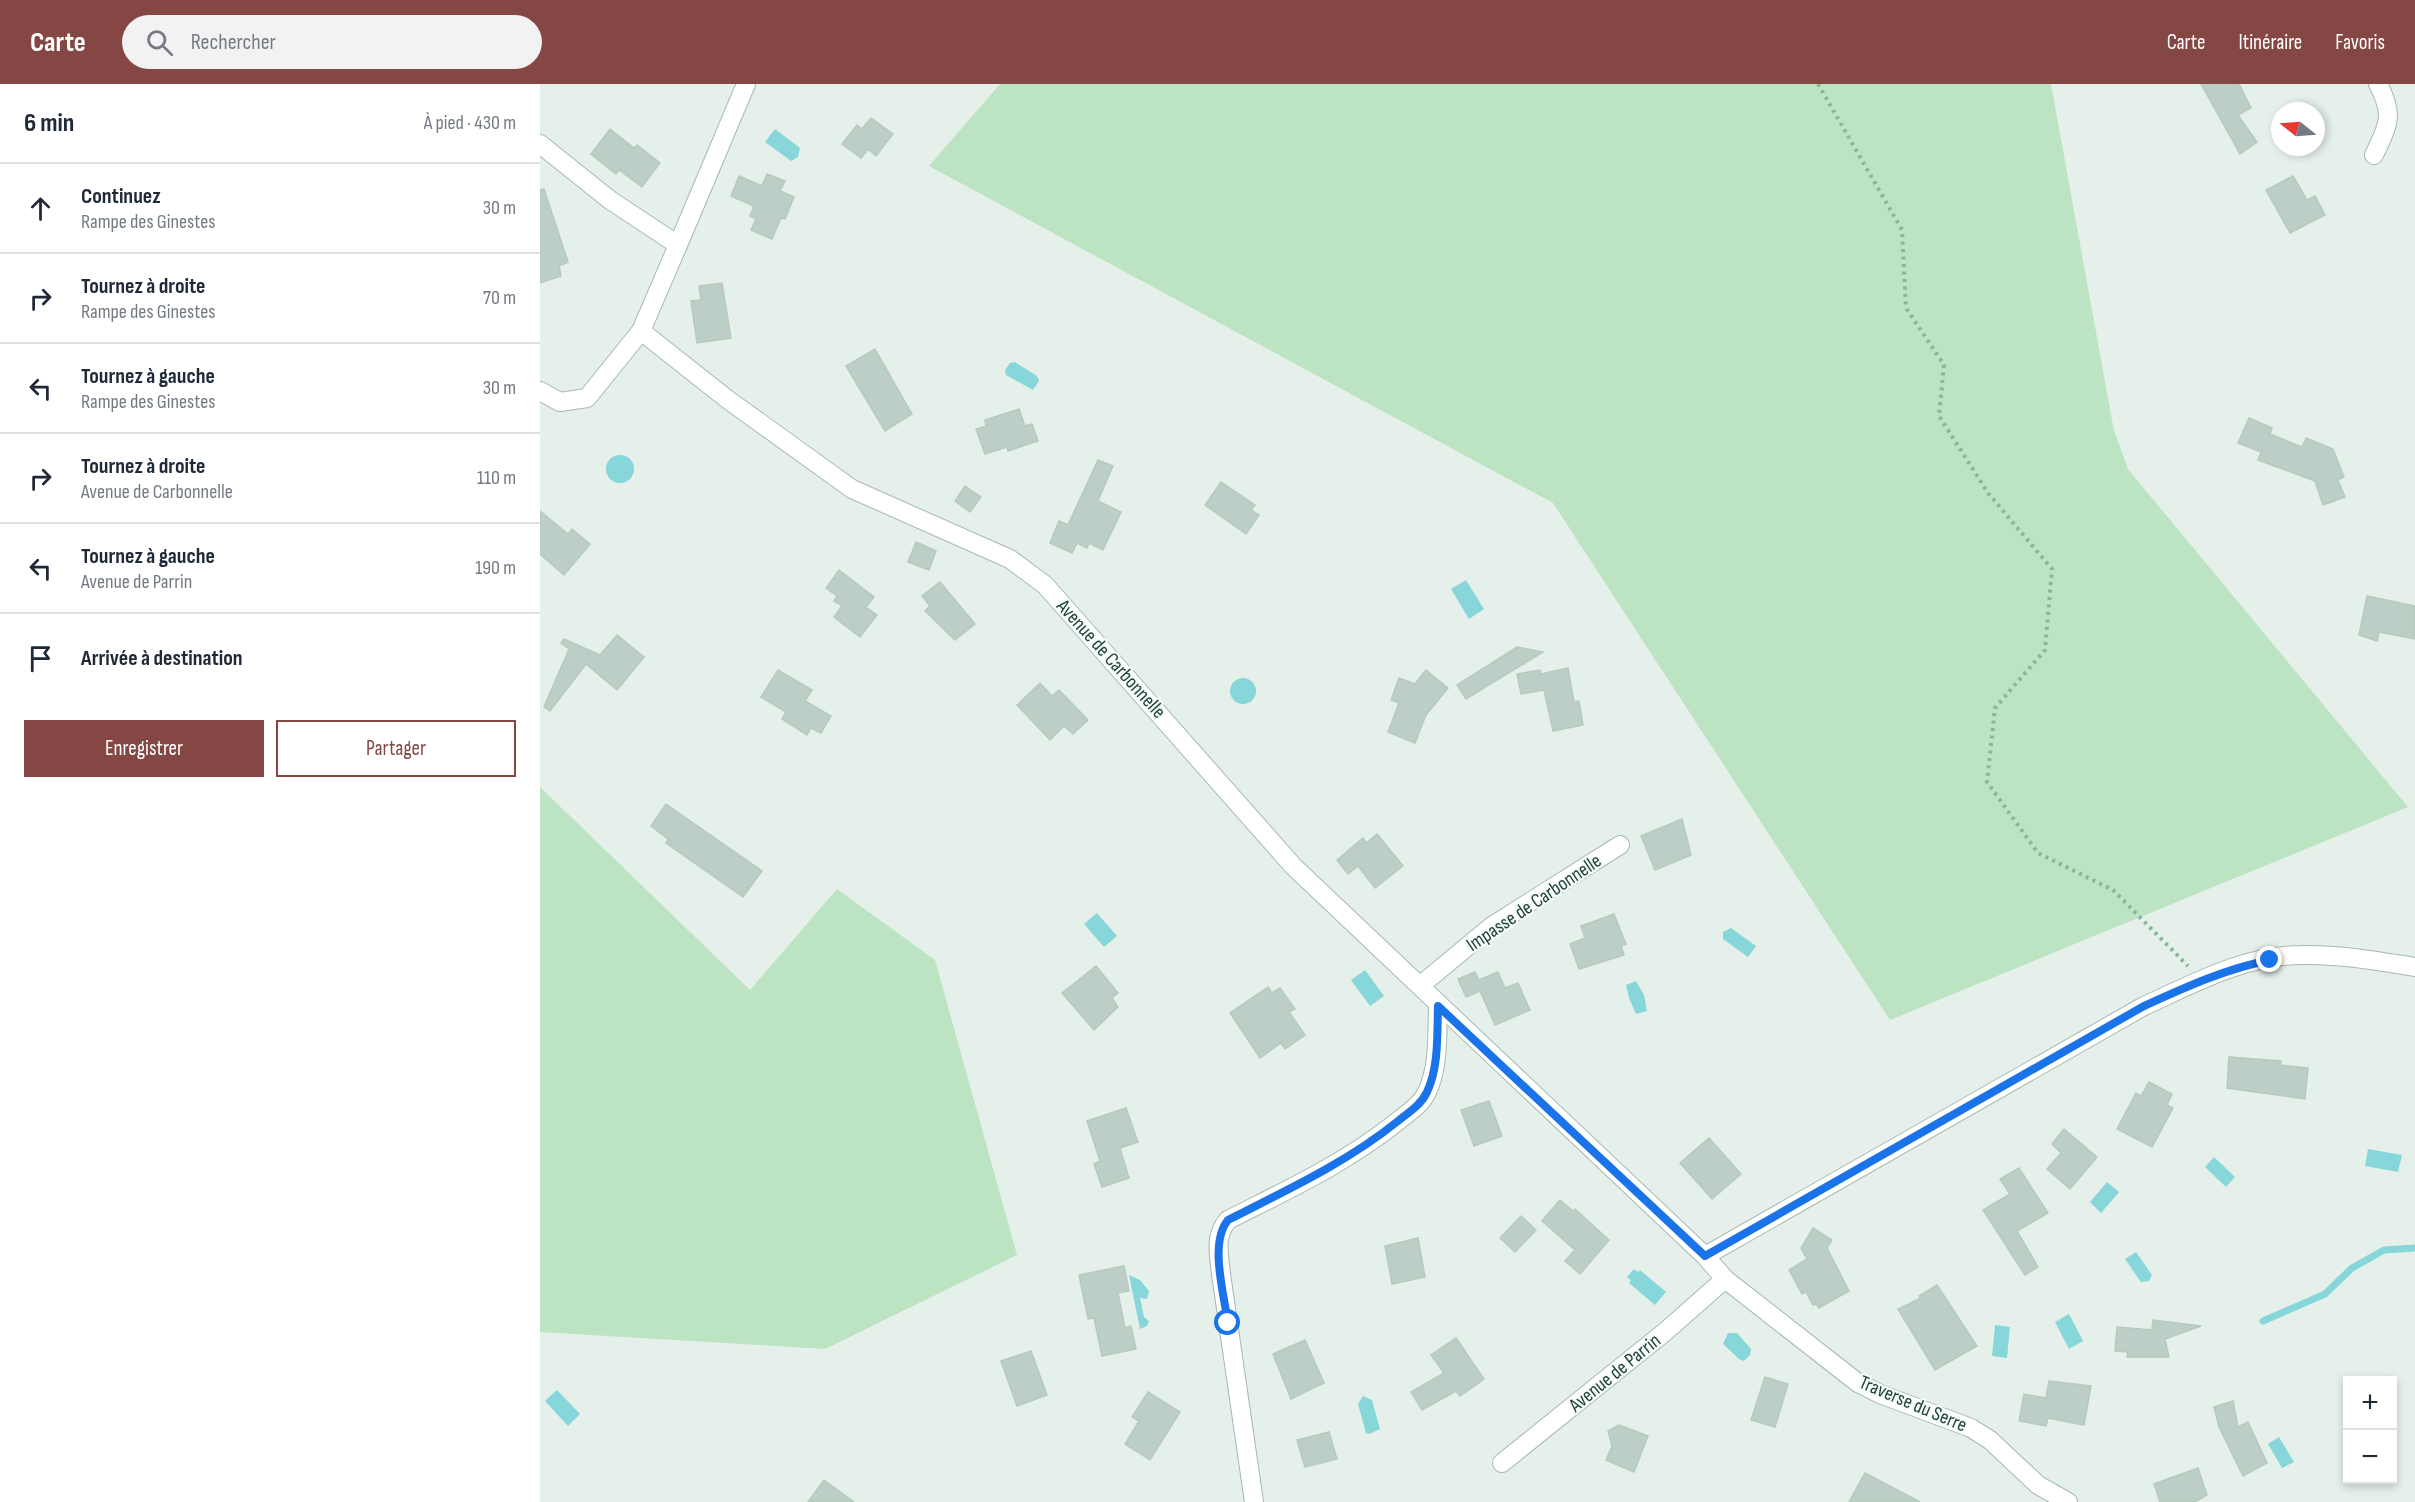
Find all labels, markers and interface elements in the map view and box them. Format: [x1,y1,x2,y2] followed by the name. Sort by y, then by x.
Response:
[122,15,542,69] search box
[30,26,86,59] text: Carte
[143,26,176,59] icon: search
[191,29,276,56] text: Rechercher
[2167,30,2206,55] text: Carte
[2239,30,2302,55] text: Itinéraire
[2335,30,2385,55] text: Favoris
[2271,102,2325,156] north arrow
[24,108,74,139] text: 6 min
[424,111,516,135] text: À pied · 430 m
[81,183,161,210] text: Continuez
[24,192,57,225] icon: ahead
[483,196,516,220] text: 30 m
[81,210,215,234] text: Rampe des Ginestes
[81,273,206,300] text: Tournez à droite
[24,282,57,315] icon: right
[483,286,516,310] text: 70 m
[81,300,215,324] text: Rampe des Ginestes
[81,363,215,390] text: Tournez à gauche
[24,372,57,405] icon: left
[483,376,516,400] text: 30 m
[81,390,215,414] text: Rampe des Ginestes
[81,453,206,480] text: Tournez à droite
[24,462,57,495] icon: right
[477,466,516,490] text: 110 m
[81,480,233,504] text: Avenue de Carbonnelle
[81,543,215,570] text: Tournez à gauche
[24,552,57,585] icon: left
[475,556,516,580] text: 190 m
[81,570,192,594] text: Avenue de Parrin
[1051,594,1171,723] street label: Avenue de Carbonnelle
[24,642,57,675] icon: arrive
[81,645,243,672] text: Arrivée à destination
[24,720,264,777] button: Enregistrer
[276,720,516,777] button: Partager
[1462,849,1606,957] street label: Impasse de Carbonnelle
[2256,946,2282,972] route end
[1214,1309,1240,1335] route start
[1563,1329,1666,1418] street label: Avenue de Parrin
[1855,1371,1971,1437] street label: Traverse du Serre
[2343,1376,2397,1484] map controls
[2343,1376,2397,1430] button: +
[2343,1430,2397,1484] button: −

